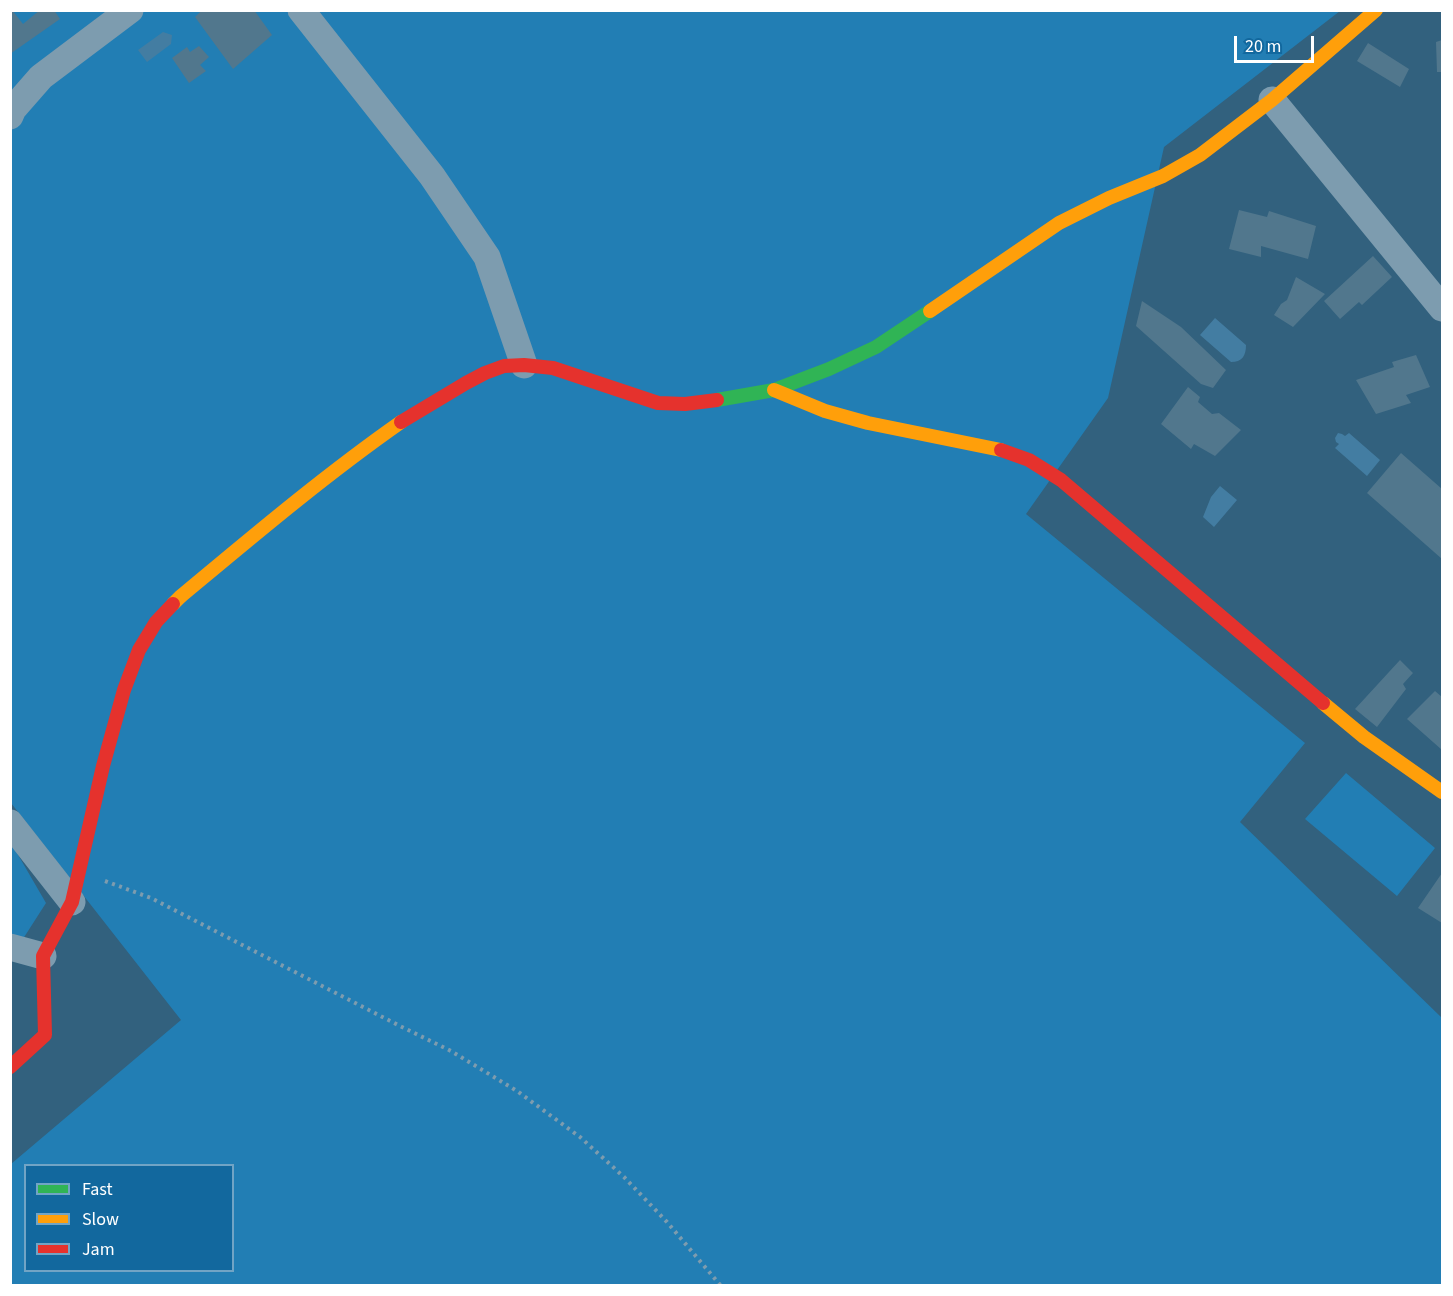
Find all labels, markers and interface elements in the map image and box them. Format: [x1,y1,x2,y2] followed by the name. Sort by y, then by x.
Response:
[1237,24,1316,62] scale bar
[1245,34,1281,59] text: 20 m
[24,1164,234,1272] legend
[82,1177,113,1202] text: Fast
[82,1207,119,1232] text: Slow
[82,1237,115,1262] text: Jam

